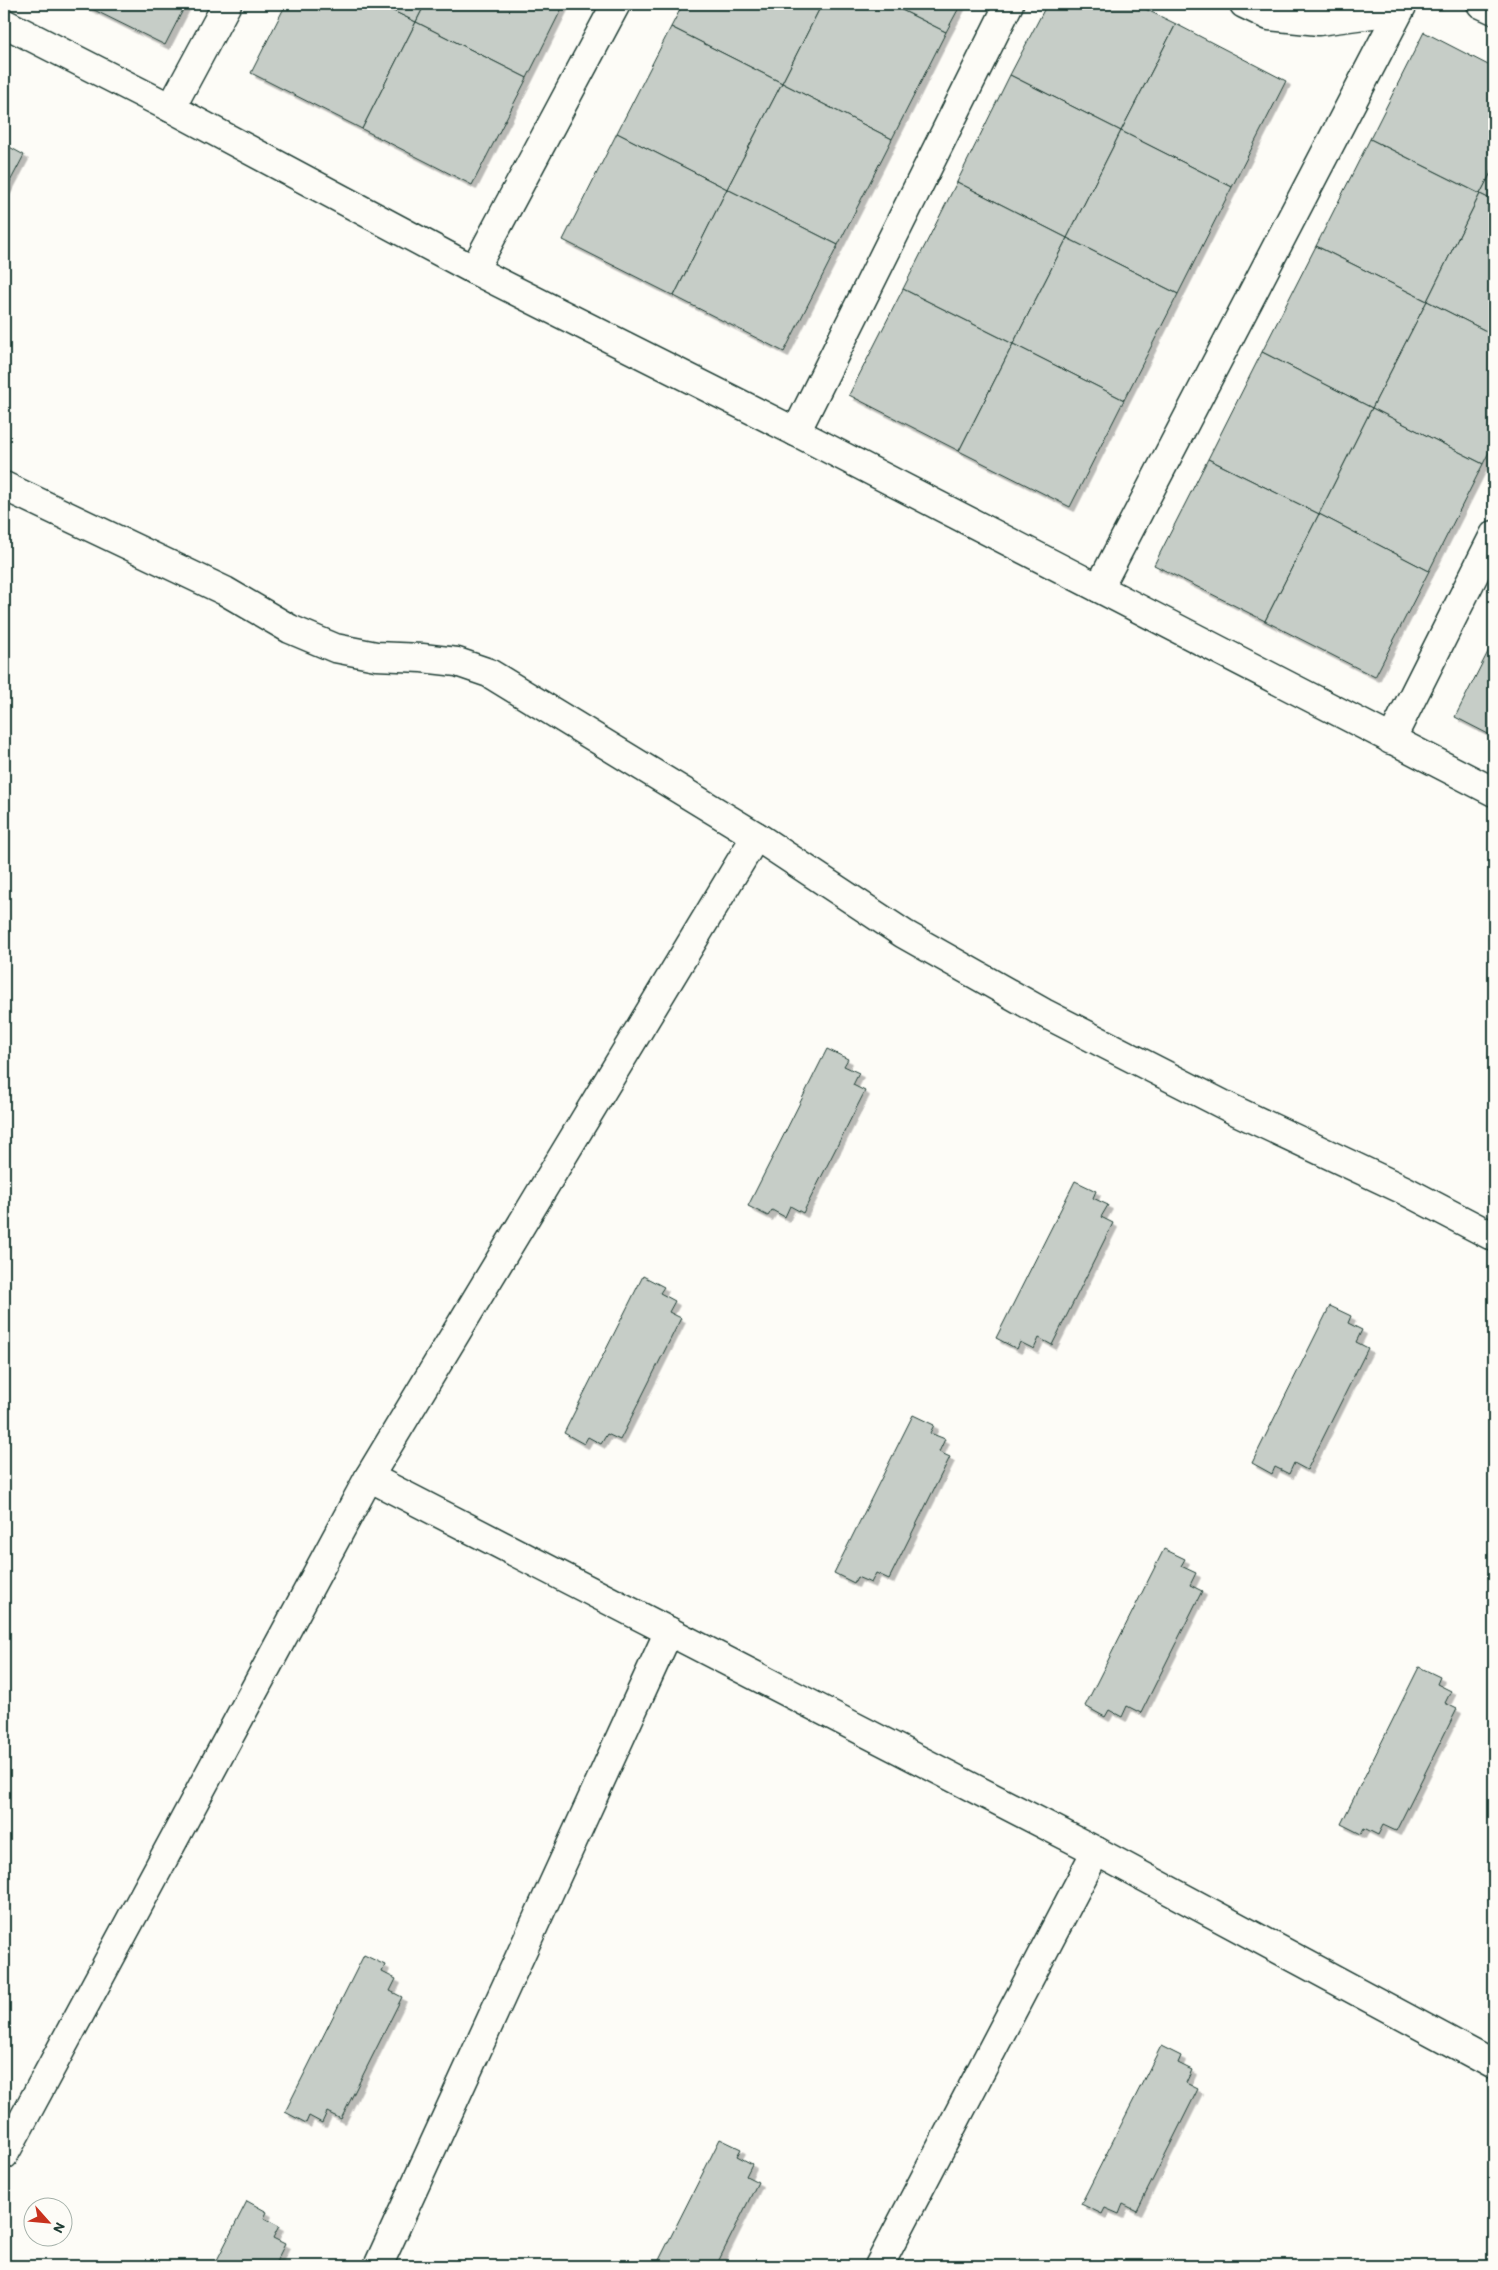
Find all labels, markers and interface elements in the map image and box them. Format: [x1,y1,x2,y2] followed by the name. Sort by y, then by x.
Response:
[22,2198,72,2248] north arrow
[49,2220,69,2236] text: N

